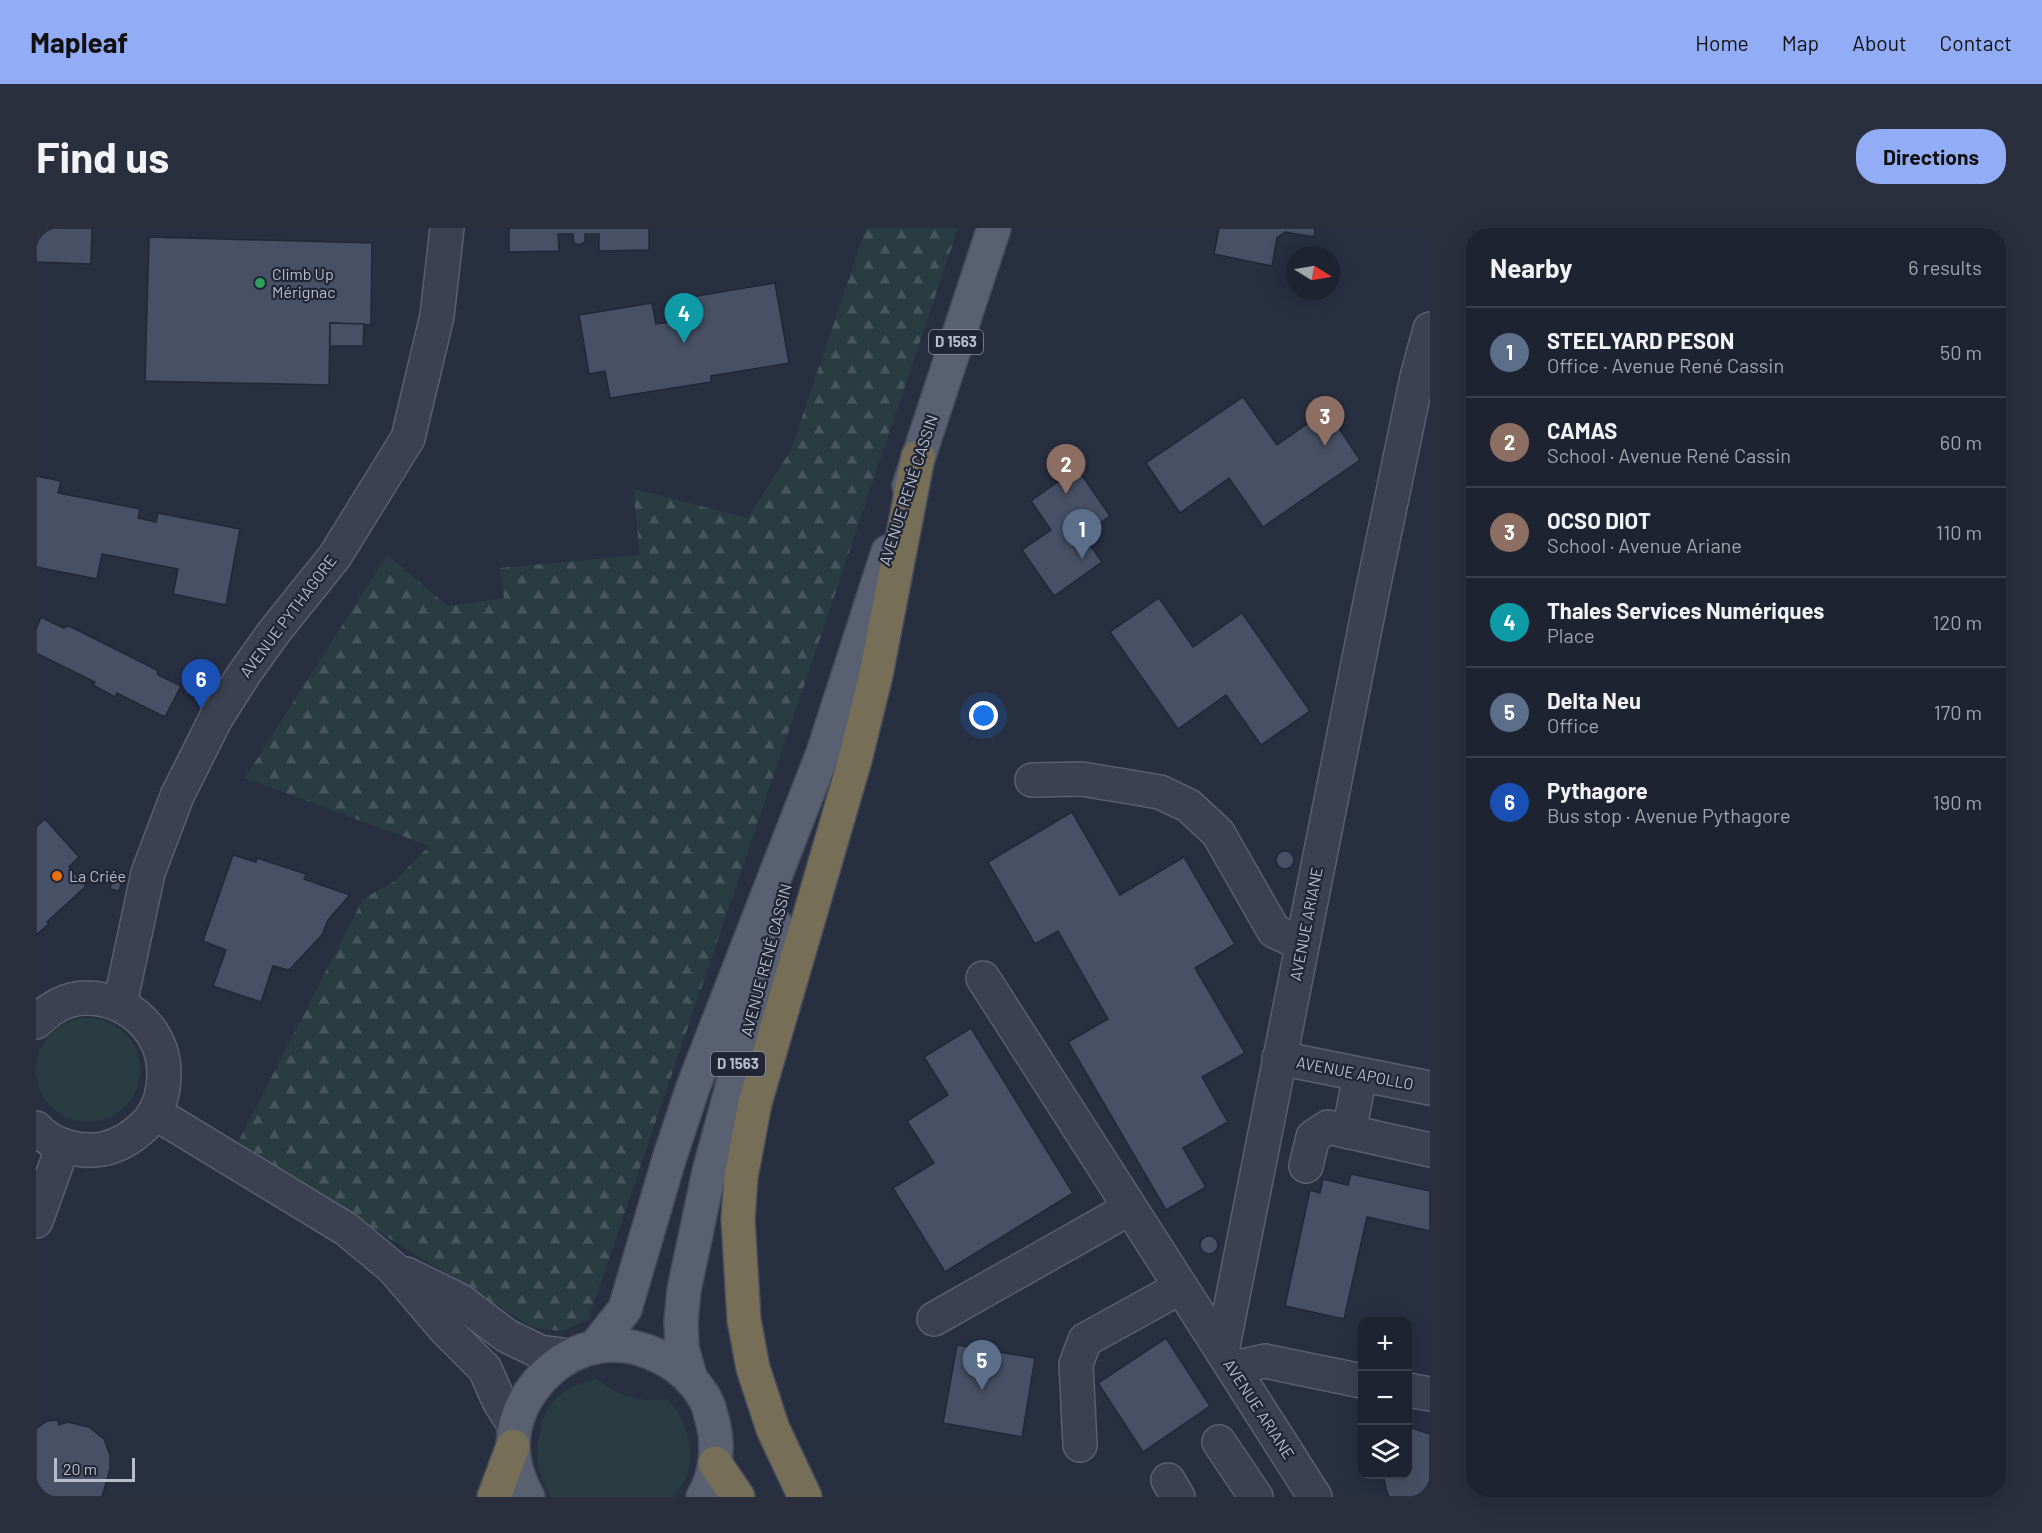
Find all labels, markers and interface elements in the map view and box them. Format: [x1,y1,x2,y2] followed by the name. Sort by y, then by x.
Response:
[30,25,128,59] text: Mapleaf
[1695,30,1749,55] text: Home
[1782,30,1819,55] text: Map
[1852,30,1907,55] text: About
[1940,30,2012,55] text: Contact
[1856,129,2006,184] button: Directions
[36,131,169,181] text: Find us
[1286,246,1340,300] north arrow
[1490,252,1572,283] text: Nearby
[1908,255,1982,279] text: 6 results
[272,264,336,301] place label: Climb Up Mérignac
[253,276,267,290] marker: Climb Up Mérignac
[664,294,704,343] pin: 4
[1547,327,1734,353] text: STEELYARD PESON
[929,330,983,354] road number: D 1563
[1506,340,1513,364] text: 1
[1940,340,1982,364] text: 50 m
[1547,353,1784,377] text: Office · Avenue René Cassin
[1306,396,1344,446] pin: 3
[874,412,941,568] street label: AVENUE RENÉ CASSIN
[1547,417,1617,443] text: CAMAS
[1504,430,1515,454] text: 2
[1940,430,1982,454] text: 60 m
[1547,443,1791,467] text: School · Avenue René Cassin
[1046,444,1086,494] pin: 2
[1547,507,1651,533] text: OCSO DIOT
[1062,510,1102,559] pin: 1
[1504,520,1515,544] text: 3
[1936,520,1982,544] text: 110 m
[1547,533,1742,557] text: School · Avenue Ariane
[235,551,340,681] street label: AVENUE PYTHAGORE
[1547,597,1824,623] text: Thales Services Numériques
[1503,610,1516,634] text: 4
[1932,610,1982,634] text: 120 m
[1547,623,1595,647] text: Place
[182,660,220,709] pin: 6
[1547,687,1641,713] text: Delta Neu
[1504,700,1515,724] text: 5
[1934,700,1982,724] text: 170 m
[969,701,998,730] your location
[1547,713,1599,737] text: Office
[1547,777,1648,803] text: Pythagore
[1504,790,1515,814] text: 6
[1933,790,1982,814] text: 190 m
[1547,803,1791,827] text: Bus stop · Avenue Pythagore
[1285,865,1326,982] street label: AVENUE ARIANE
[69,866,126,885] place label: La Criée
[50,869,64,883] marker: La Criée
[736,881,795,1038] street label: AVENUE RENÉ CASSIN
[711,1052,765,1076] road number: D 1563
[1295,1052,1415,1093] street label: AVENUE APOLLO
[1358,1317,1412,1479] map controls
[1358,1317,1412,1371] button: +
[962,1340,1002,1390] pin: 5
[1220,1355,1299,1462] street label: AVENUE ARIANE
[1358,1371,1412,1425] button: −
[1358,1425,1412,1479] button: layers
[54,1455,135,1482] scale bar
[63,1459,97,1478] text: 20 m

